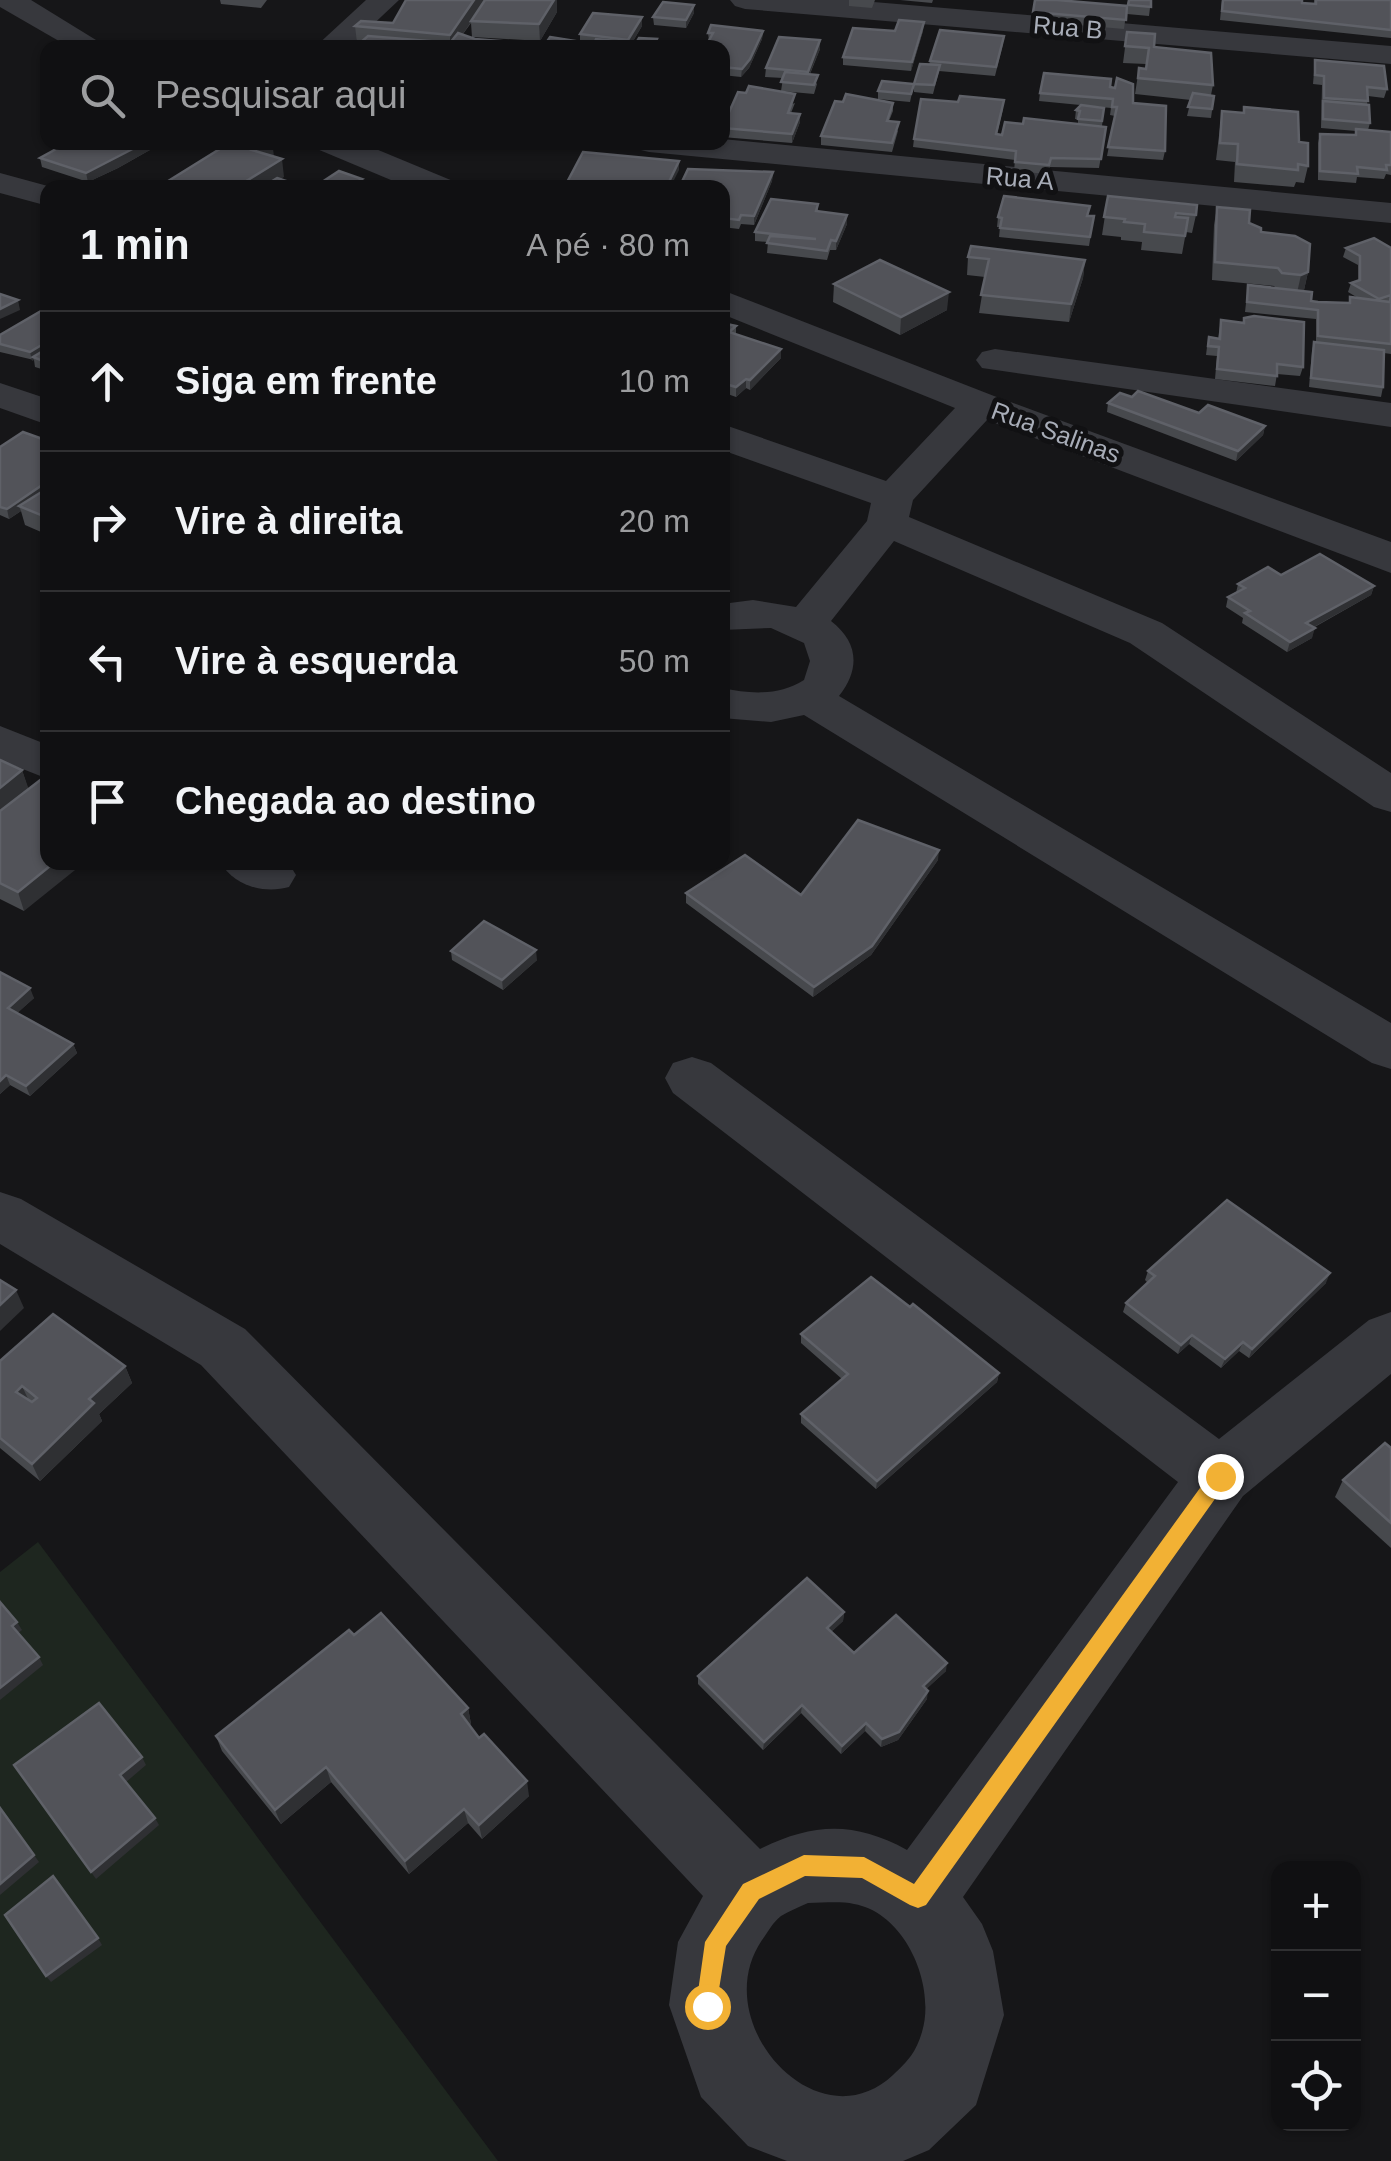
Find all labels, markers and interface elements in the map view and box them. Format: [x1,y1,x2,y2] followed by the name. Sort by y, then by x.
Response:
[1032,10,1104,44] street label: Rua B
[40,40,730,150] search box
[75,68,130,123] icon: search
[155,74,406,116] text: Pesquisar aqui
[985,161,1055,195] street label: Rua A
[80,221,190,268] text: 1 min
[526,227,690,263] text: A pé · 80 m
[80,354,135,409] icon: ahead
[175,360,437,402] text: Siga em frente
[619,363,690,399] text: 10 m
[988,396,1124,468] street label: Rua Salinas
[80,494,135,549] icon: right
[175,500,402,542] text: Vire à direita
[619,503,690,539] text: 20 m
[80,634,135,689] icon: left
[175,640,457,682] text: Vire à esquerda
[619,643,690,679] text: 50 m
[80,774,135,829] icon: arrive
[175,780,536,822] text: Chegada ao destino
[1198,1454,1244,1500] route end
[1271,1861,1361,2131] map controls
[1271,1861,1361,1951] button: +
[1271,1951,1361,2041] button: −
[685,1984,731,2030] route start
[1271,2041,1361,2131] button: locate

